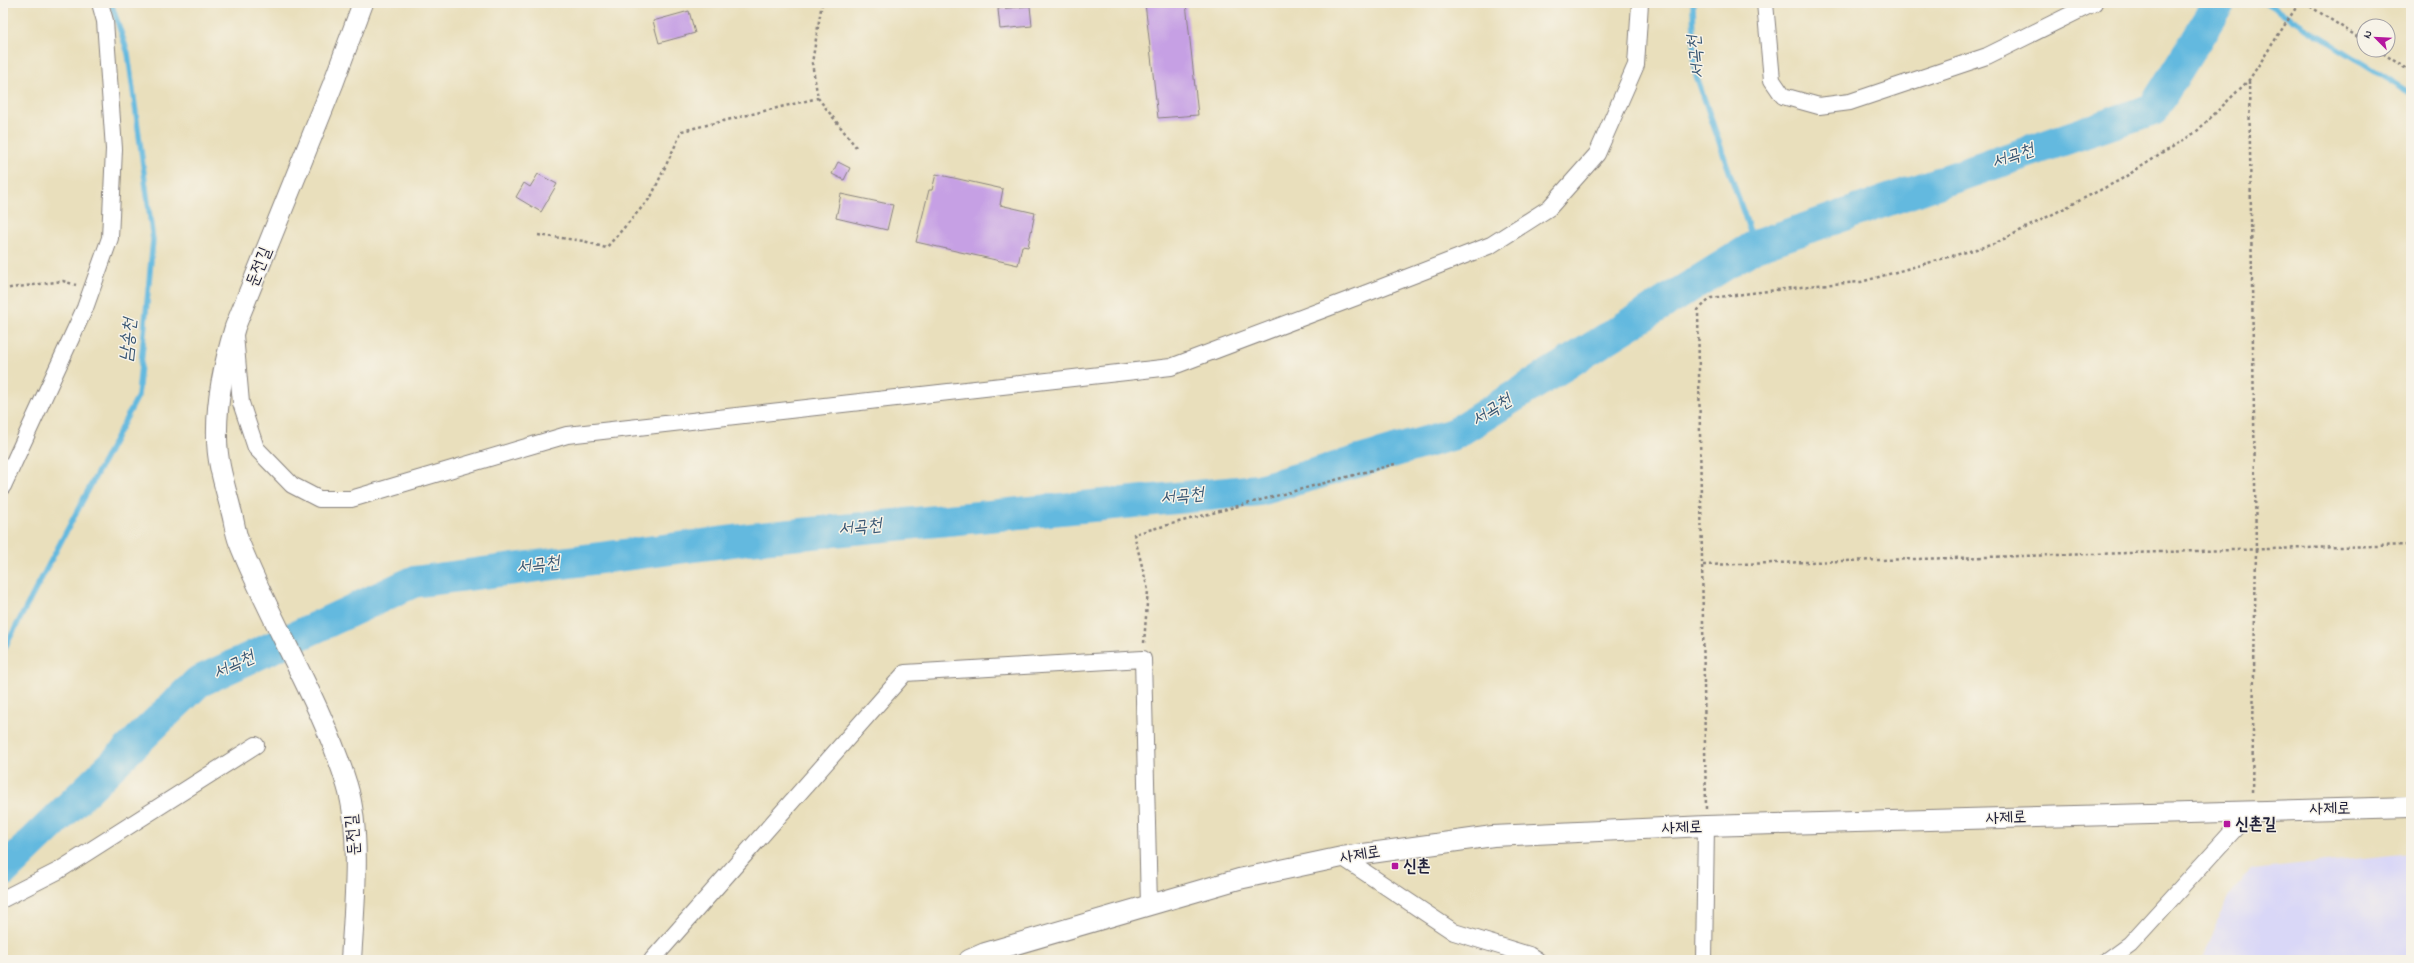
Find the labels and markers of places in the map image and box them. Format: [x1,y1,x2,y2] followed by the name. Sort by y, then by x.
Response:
[2235,812,2276,837] place label: 신촌길
[2222,819,2232,829] marker: 신촌길
[1403,854,1431,879] place label: 신촌
[1390,861,1400,871] marker: 신촌

